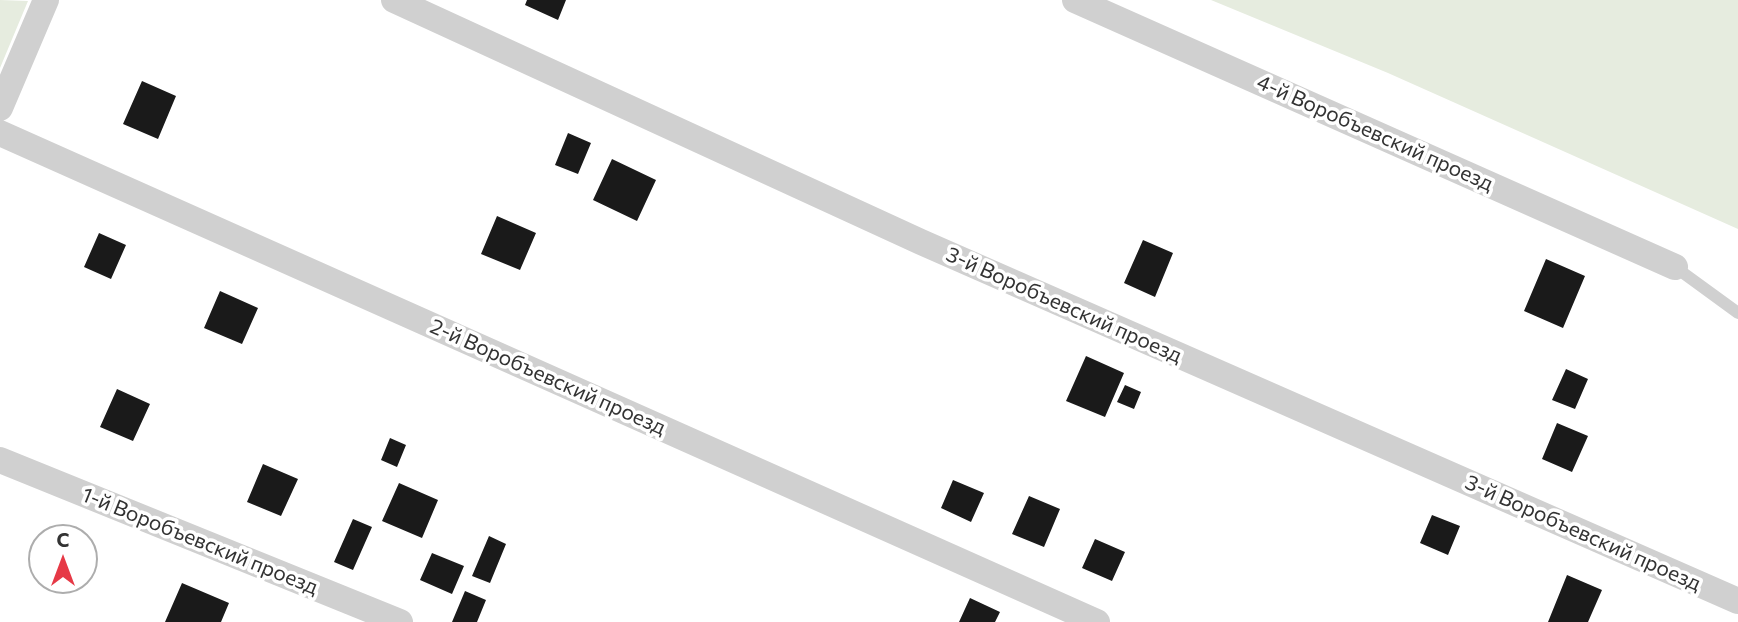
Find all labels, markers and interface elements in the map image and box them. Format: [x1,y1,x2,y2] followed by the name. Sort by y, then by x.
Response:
[1253,69,1497,197] street label: 4-й Воробъевский проезд
[942,242,1186,368] street label: 3-й Воробъевский проезд
[426,314,670,440] street label: 2-й Воробъевский проезд
[1461,470,1705,596] street label: 3-й Воробъевский проезд
[78,482,322,600] street label: 1-й Воробъевский проезд
[28,524,98,594] north arrow
[57,528,70,551] text: С

